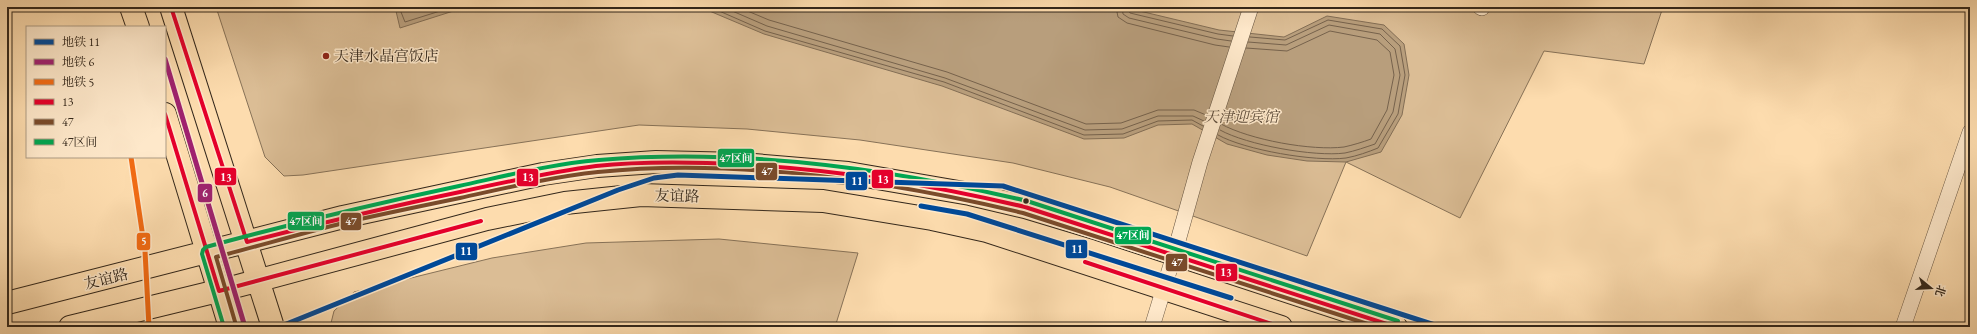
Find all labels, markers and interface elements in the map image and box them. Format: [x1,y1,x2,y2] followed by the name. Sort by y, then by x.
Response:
[26,26,166,158] legend
[62,34,100,50] text: 地铁 11
[334,46,439,65] place label: 天津水晶宫饭店
[321,51,331,61] marker: 天津水晶宫饭店
[62,54,94,70] text: 地铁 6
[62,74,94,90] text: 地铁 5
[62,94,74,110] text: 13
[1203,107,1281,126] park label: 天津迎宾馆
[62,114,74,130] text: 47
[62,134,98,150] text: 47区间
[717,148,755,168] line badge: 47区间
[719,151,753,165] text: 47区间
[755,162,778,181] line badge: 47
[761,164,773,178] text: 47
[214,167,237,186] line badge: 13
[516,168,539,187] line badge: 13
[871,169,894,189] line badge: 13
[220,170,232,184] text: 13
[522,170,534,184] text: 13
[845,171,868,191] line badge: 11
[877,172,889,186] text: 13
[851,174,863,188] text: 11
[197,183,213,203] line badge: 6
[202,186,208,200] text: 6
[654,186,700,205] street label: 友谊路
[1021,196,1031,206] unlabelled marker
[287,211,325,231] line badge: 47区间
[340,212,362,231] line badge: 47
[289,214,323,228] text: 47区间
[345,214,357,228] text: 47
[1114,226,1152,245] line badge: 47区间
[1116,228,1150,242] text: 47区间
[136,232,151,251] line badge: 5
[141,234,147,248] text: 5
[1065,239,1088,259] line badge: 11
[455,242,478,261] line badge: 11
[1071,242,1083,256] text: 11
[460,244,472,258] text: 11
[1165,253,1188,272] line badge: 47
[1171,255,1183,269] text: 47
[1215,263,1238,282] line badge: 13
[82,264,130,293] street label: 友谊路
[1220,265,1232,279] text: 13
[1911,268,1951,308] north arrow
[1932,284,1949,298] text: 北

